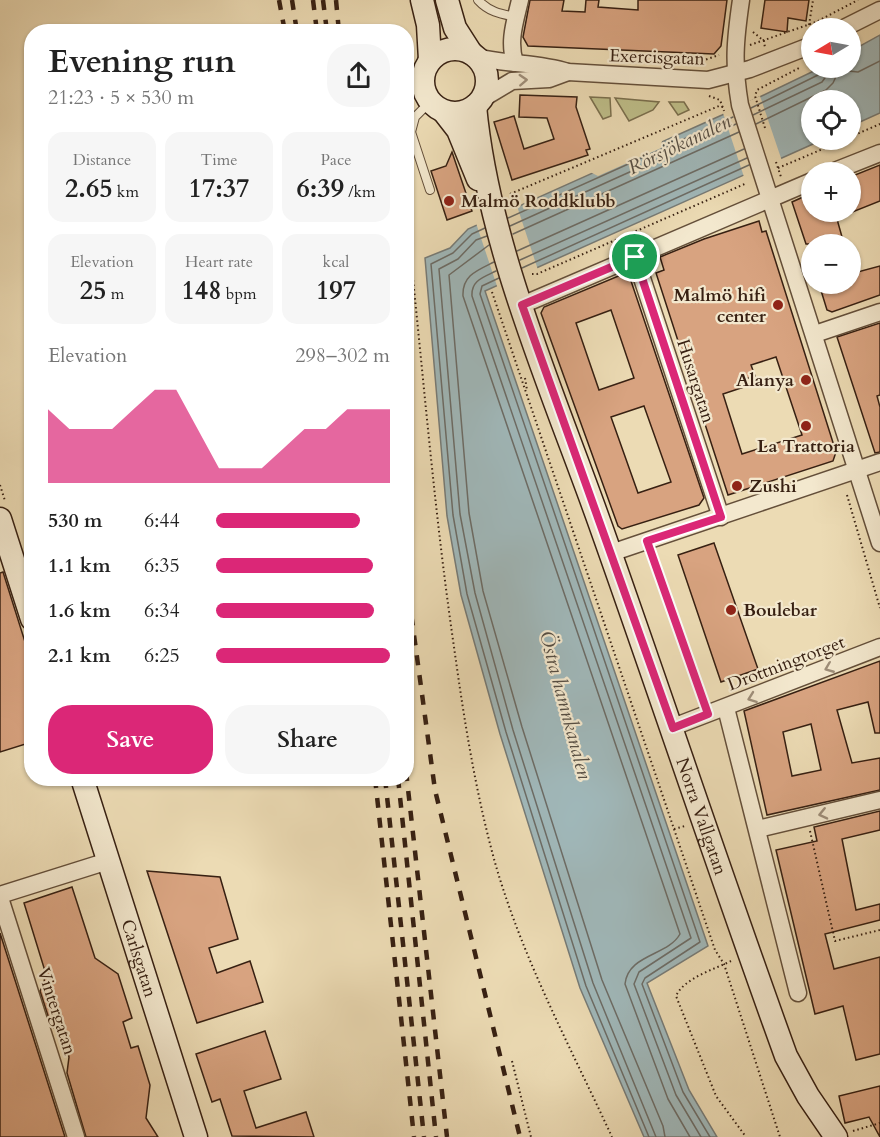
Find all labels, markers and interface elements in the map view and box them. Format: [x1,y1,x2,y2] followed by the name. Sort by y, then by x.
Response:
[801,18,861,78] north arrow
[801,18,861,294] map controls
[48,39,236,84] text: Evening run
[609,43,706,72] street label: Exercisgatan
[327,44,390,107] button: share
[518,74,527,87] one-way arrow
[48,84,194,111] text: 21:23 · 5 × 530 m
[801,90,861,150] button: locate
[623,108,736,181] water label: Rörsjökanalen
[73,149,131,171] text: Distance
[200,149,238,171] text: Time
[321,149,351,171] text: Pace
[801,162,861,222] button: +
[65,171,113,206] text: 2.65
[189,171,249,206] text: 17:37
[296,171,344,206] text: 6:39
[113,181,139,203] text: km
[344,181,376,203] text: /km
[461,189,616,214] place label: Malmö Roddklubb
[442,194,456,208] marker: Malmö Roddklubb
[609,231,660,282] pin
[801,234,861,294] button: −
[618,240,651,273] icon: arrive
[70,251,134,273] text: Elevation
[185,251,253,273] text: Heart rate
[323,251,349,273] text: kcal
[80,273,106,308] text: 25
[182,273,222,308] text: 148
[316,273,356,308] text: 197
[106,283,124,305] text: m
[222,283,256,305] text: bpm
[674,283,767,329] place label: Malmö hifi center
[771,298,785,312] marker: Malmö hifi center
[670,336,721,427] street label: Husargatan
[48,342,127,369] text: Elevation
[295,342,390,369] text: 298–302 m
[736,368,794,393] place label: Alanya
[799,373,813,387] marker: Alanya
[799,419,813,433] marker: La Trattoria
[757,434,855,459] place label: La Trattoria
[749,474,797,499] place label: Zushi
[730,479,744,493] marker: Zushi
[48,507,103,534] text: 530 m
[144,507,180,534] text: 6:44
[48,552,111,579] text: 1.1 km
[144,552,180,579] text: 6:35
[48,597,111,624] text: 1.6 km
[144,597,180,624] text: 6:34
[743,598,818,623] place label: Boulebar
[724,603,738,617] marker: Boulebar
[533,628,598,783] water label: Östra hamnkanalen
[724,629,849,697] street label: Drottningtorget
[48,642,111,669] text: 2.1 km
[144,642,180,669] text: 6:25
[824,661,835,673] one-way arrow
[747,691,758,703] one-way arrow
[48,705,213,774] button: Save
[225,705,390,774] button: Share
[669,754,733,879] street label: Norra Vallgatan
[818,806,828,819] one-way arrow
[115,916,163,1001] street label: Carlsgatan
[31,964,83,1059] street label: Vintergatan

